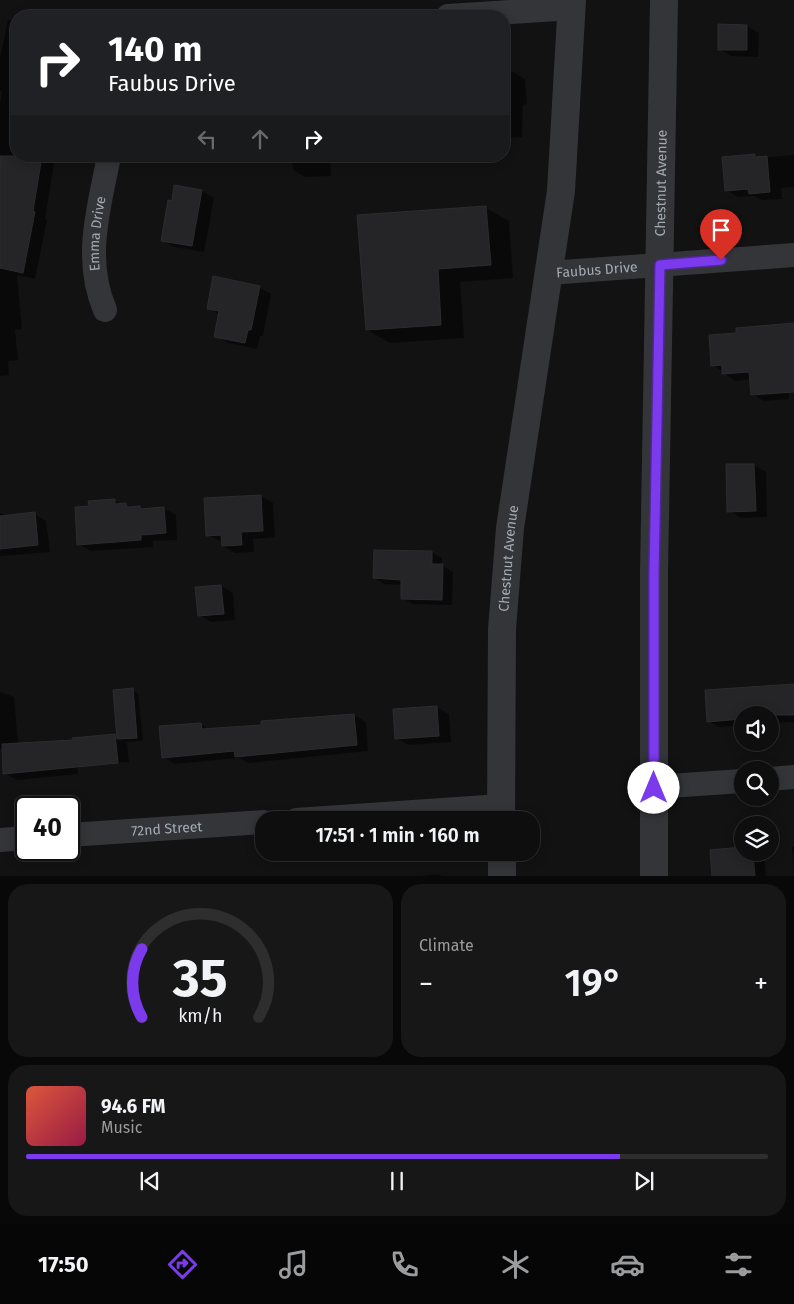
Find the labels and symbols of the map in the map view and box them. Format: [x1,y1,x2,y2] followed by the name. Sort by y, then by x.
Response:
[651,129,670,237] street label: Chestnut Avenue
[85,195,109,272] street label: Emma Drive
[700,209,742,260] pin
[556,258,638,281] street label: Faubus Drive
[495,504,522,612] street label: Chestnut Avenue
[627,761,679,813] position arrow
[15,796,80,861] speed limit sign: 40
[131,818,204,839] street label: 72nd Street

